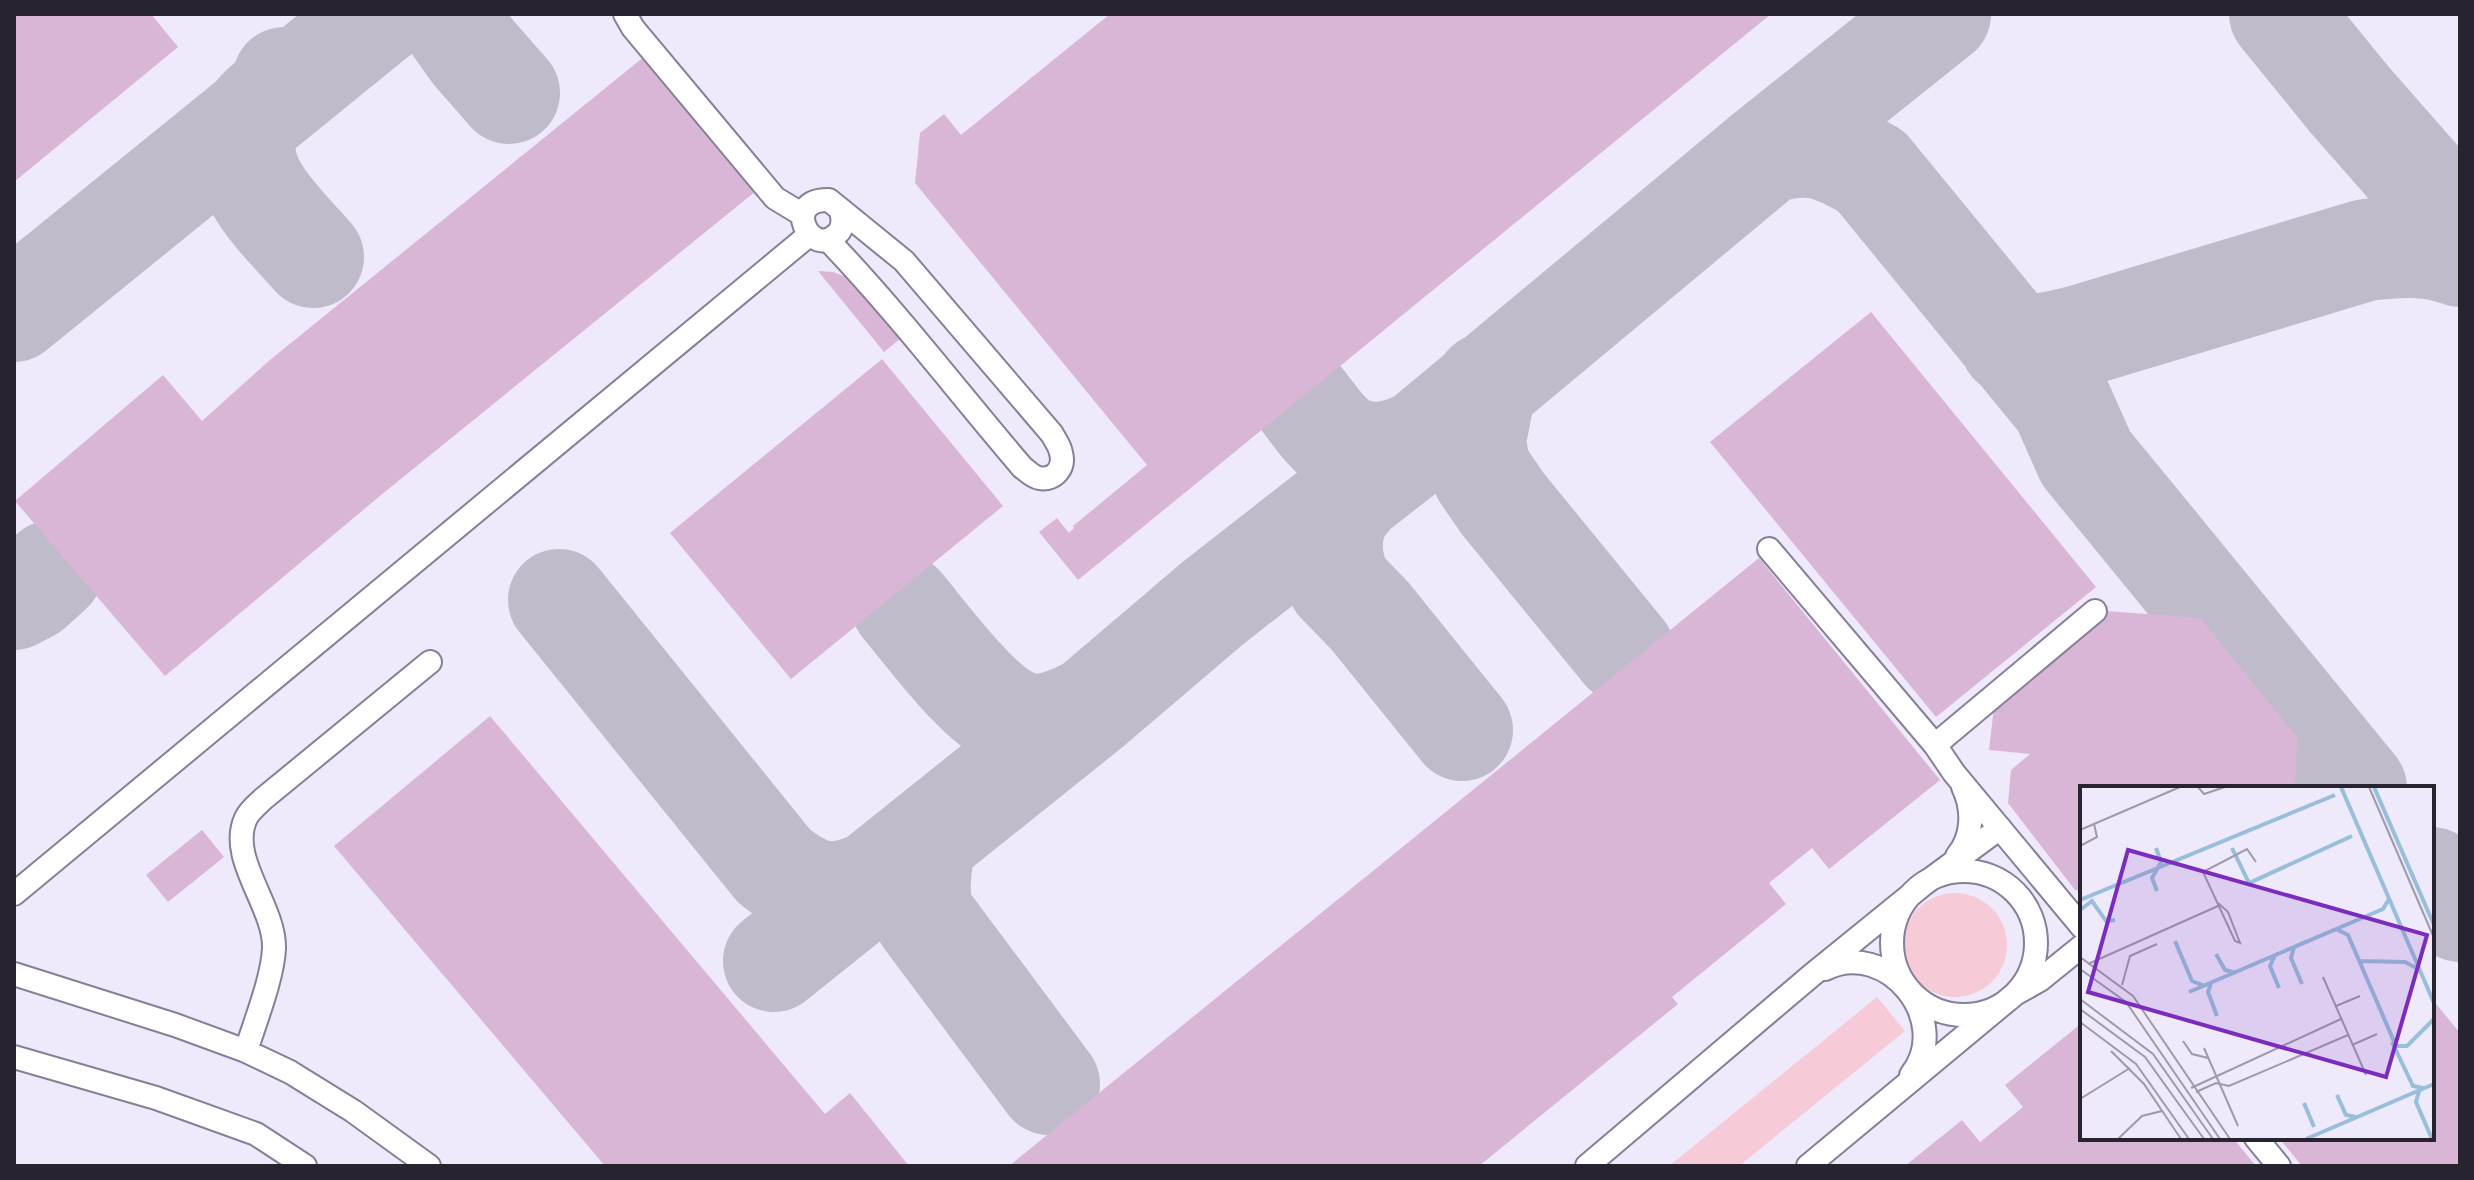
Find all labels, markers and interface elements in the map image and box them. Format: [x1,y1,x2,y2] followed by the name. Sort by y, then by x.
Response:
[2080,786,2434,1140] inset map

